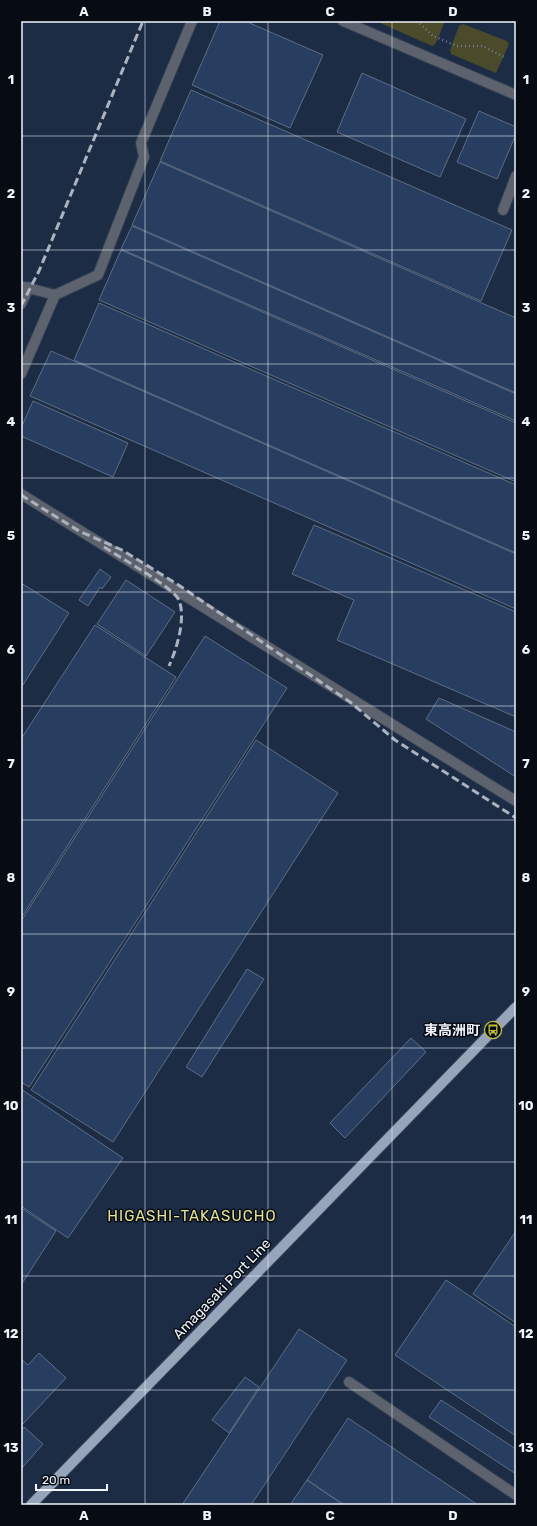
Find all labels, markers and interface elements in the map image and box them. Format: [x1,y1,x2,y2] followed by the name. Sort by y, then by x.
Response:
[79,4,89,19] text: A
[202,4,212,19] text: B
[325,4,335,19] text: C
[448,4,458,19] text: D
[8,72,14,87] text: 1
[523,72,529,87] text: 1
[7,186,15,201] text: 2
[522,186,530,201] text: 2
[7,300,16,315] text: 3
[522,300,531,315] text: 3
[7,414,16,429] text: 4
[522,414,531,429] text: 4
[7,528,15,543] text: 5
[522,528,530,543] text: 5
[7,642,16,657] text: 6
[522,642,531,657] text: 6
[7,756,15,771] text: 7
[522,756,530,771] text: 7
[7,870,16,885] text: 8
[522,870,531,885] text: 8
[7,984,15,999] text: 9
[522,984,530,999] text: 9
[483,1020,503,1040] bus stop icon: 東高洲町
[424,1022,480,1039] place label: 東高洲町
[3,1098,19,1113] text: 10
[518,1098,534,1113] text: 10
[107,1207,277,1225] district label: HIGASHI-TAKASUCHO
[5,1212,17,1227] text: 11
[520,1212,532,1227] text: 11
[170,1235,275,1343] street label: Amagasaki Port Line
[4,1326,18,1341] text: 12
[519,1326,533,1341] text: 12
[3,1440,19,1455] text: 13
[518,1440,534,1455] text: 13
[36,1466,107,1492] scale bar
[42,1473,70,1487] text: 20 m
[79,1508,89,1523] text: A
[202,1508,212,1523] text: B
[325,1508,335,1523] text: C
[448,1508,458,1523] text: D

